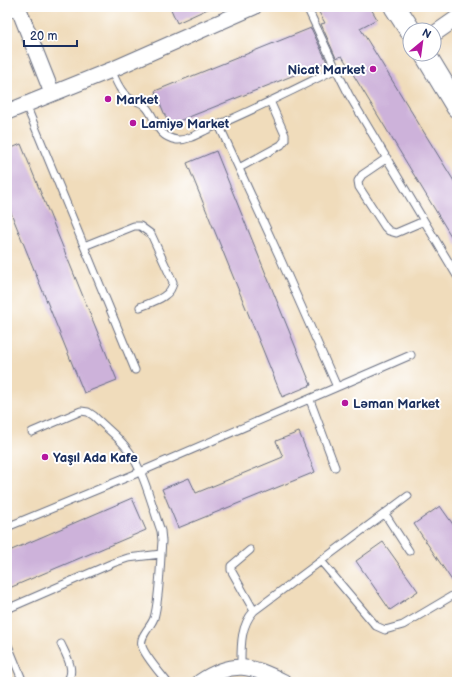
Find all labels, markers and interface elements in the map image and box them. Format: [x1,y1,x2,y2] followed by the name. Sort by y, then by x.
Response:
[24,22,77,48] scale bar
[402,22,442,62] north arrow
[420,26,433,41] text: N
[30,29,57,44] text: 20 m
[287,62,366,78] place label: Nicat Market
[368,64,378,74] marker: Nicat Market
[116,92,159,108] place label: Market
[103,94,113,104] marker: Market
[141,116,230,132] place label: Lamiyə Market
[128,118,138,128] marker: Lamiyə Market
[353,396,440,412] place label: Ləman Market
[340,398,350,408] marker: Ləman Market
[53,450,138,466] place label: Yaşıl Ada Kafe
[40,452,50,462] marker: Yaşıl Ada Kafe

